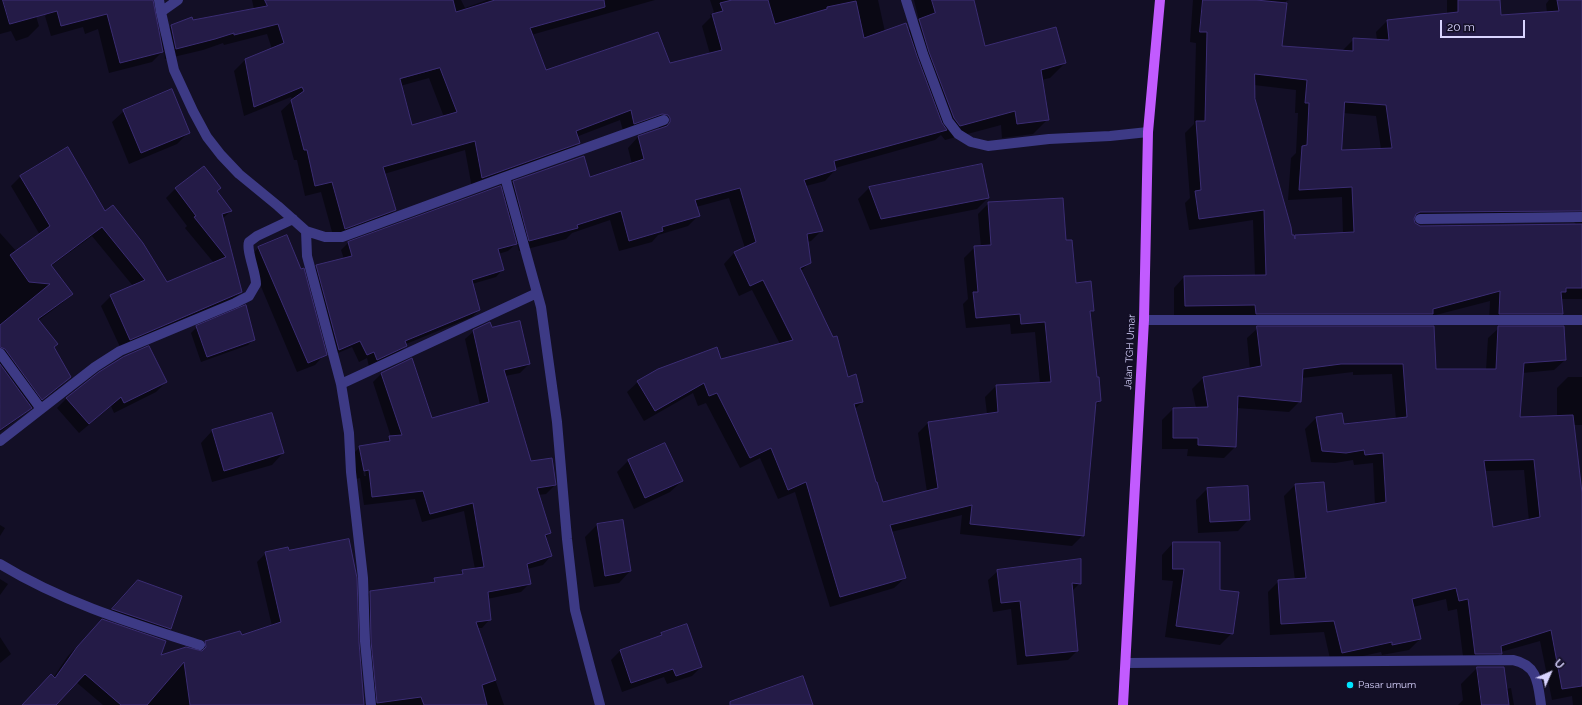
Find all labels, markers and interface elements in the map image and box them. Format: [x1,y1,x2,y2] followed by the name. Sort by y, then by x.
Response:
[1442,12,1527,38] scale bar
[1447,20,1475,34] text: 20 m
[1122,314,1138,390] street label: Jalan TGH Umar
[1530,653,1570,693] north arrow
[1551,657,1566,672] text: U
[1358,679,1416,691] place label: Pasar umum
[1345,680,1355,690] marker: Pasar umum

